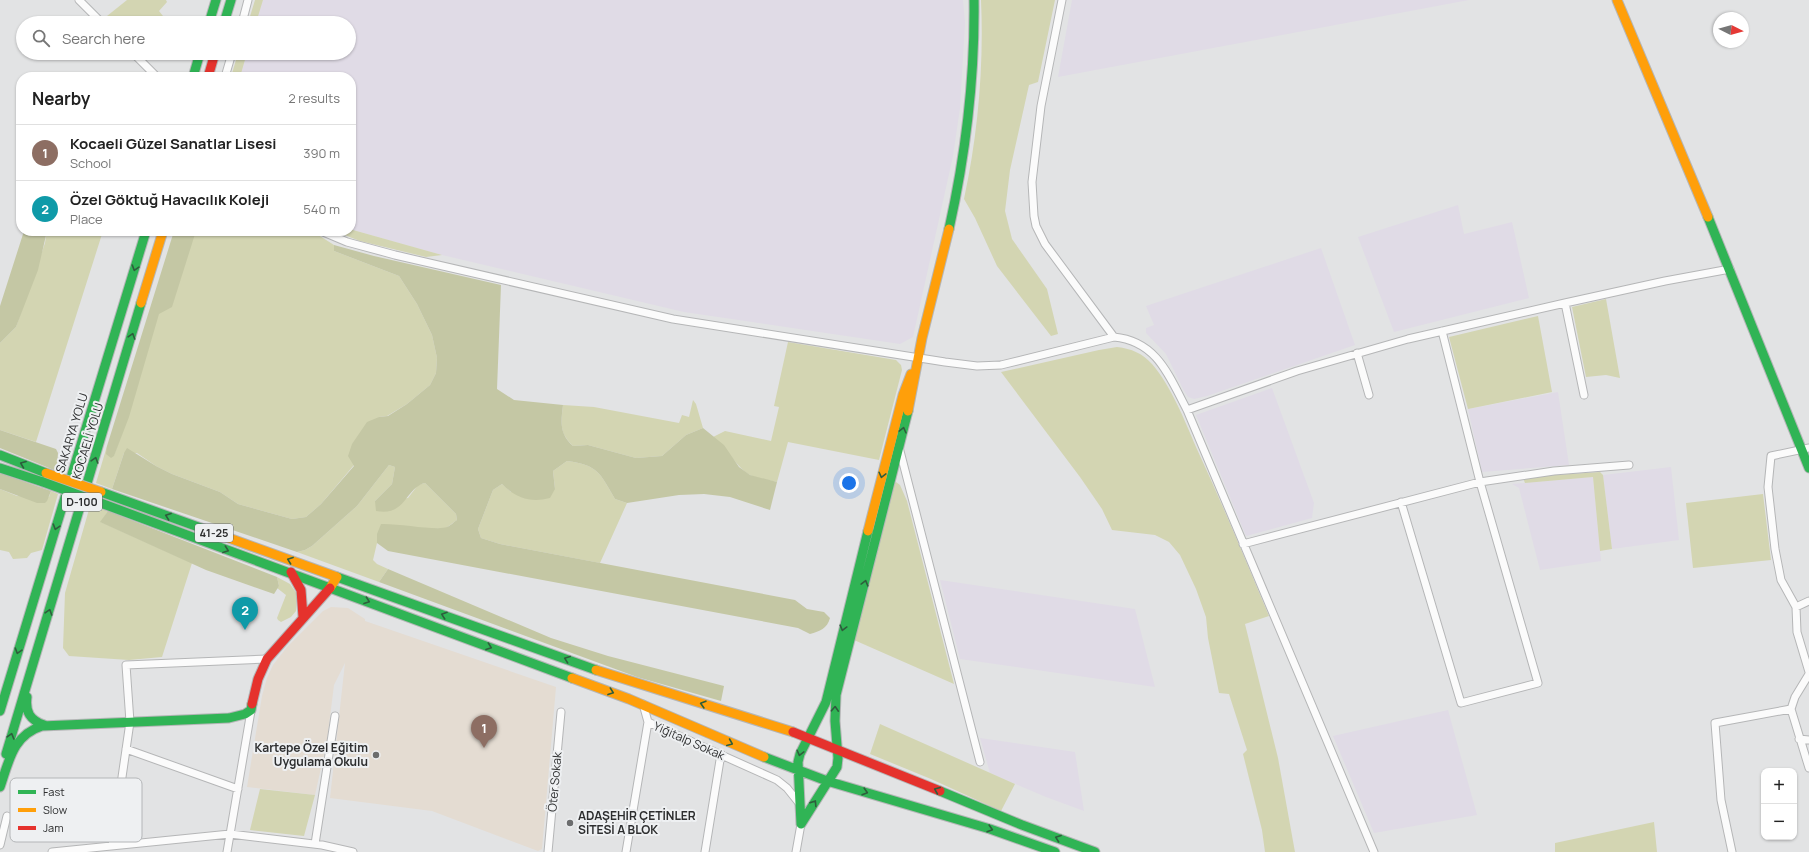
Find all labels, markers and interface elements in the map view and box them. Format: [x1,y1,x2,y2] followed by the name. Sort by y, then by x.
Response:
[1713,12,1749,48] north arrow
[16,16,356,60] search box
[30,27,52,49] icon: search
[62,28,145,49] text: Search here
[32,87,90,110] text: Nearby
[288,89,340,107] text: 2 results
[70,133,277,154] text: Kocaeli Güzel Sanatlar Lisesi
[42,144,48,162] text: 1
[303,144,340,162] text: 390 m
[70,154,111,172] text: School
[70,189,269,210] text: Özel Göktuğ Havacılık Koleji
[41,200,49,218] text: 2
[303,200,340,218] text: 540 m
[70,210,103,228] text: Place
[131,265,140,272] one-way arrow
[127,333,136,340] one-way arrow
[51,391,92,475] street label: SAKARYA YOLU
[68,401,107,481] street label: KOCAELİ YOLU
[899,427,907,433] one-way arrow
[90,457,99,464] one-way arrow
[20,460,27,468] one-way arrow
[879,472,887,478] one-way arrow
[839,473,859,493] your location
[62,493,102,511] road number: D-100
[164,512,171,521] one-way arrow
[52,523,61,530] one-way arrow
[195,524,233,542] road number: 41-25
[223,546,230,554] one-way arrow
[287,556,294,564] one-way arrow
[860,580,869,587] one-way arrow
[232,597,258,630] pin: 2
[364,597,371,605] one-way arrow
[44,608,53,615] one-way arrow
[441,611,448,620] one-way arrow
[839,624,848,631] one-way arrow
[485,643,492,651] one-way arrow
[14,647,23,654] one-way arrow
[563,656,570,664] one-way arrow
[607,687,614,695] one-way arrow
[700,700,707,709] one-way arrow
[831,706,839,712] one-way arrow
[471,715,497,748] pin: 1
[651,717,728,764] street label: Yiğitalp Sokak
[6,733,15,740] one-way arrow
[726,738,734,746] one-way arrow
[255,739,368,770] place label: Kartepe Özel Eğitim Uygulama Okulu
[796,749,805,756] one-way arrow
[371,750,381,760] marker: Kartepe Özel Eğitim Uygulama Okulu
[543,750,566,813] street label: Öter Sokak
[1761,768,1797,840] map controls
[1761,768,1797,804] button: +
[10,778,142,842] legend
[43,784,65,799] text: Fast
[861,787,868,796] one-way arrow
[934,787,942,795] one-way arrow
[809,800,817,807] one-way arrow
[43,802,68,817] text: Slow
[1761,804,1797,840] button: −
[578,807,696,838] place label: ADAŞEHİR ÇETİNLER SİTESİ A BLOK
[565,818,575,828] marker: ADAŞEHİR ÇETİNLER SİTESİ A BLOK
[43,820,64,835] text: Jam
[986,824,993,833] one-way arrow
[1055,835,1062,843] one-way arrow

